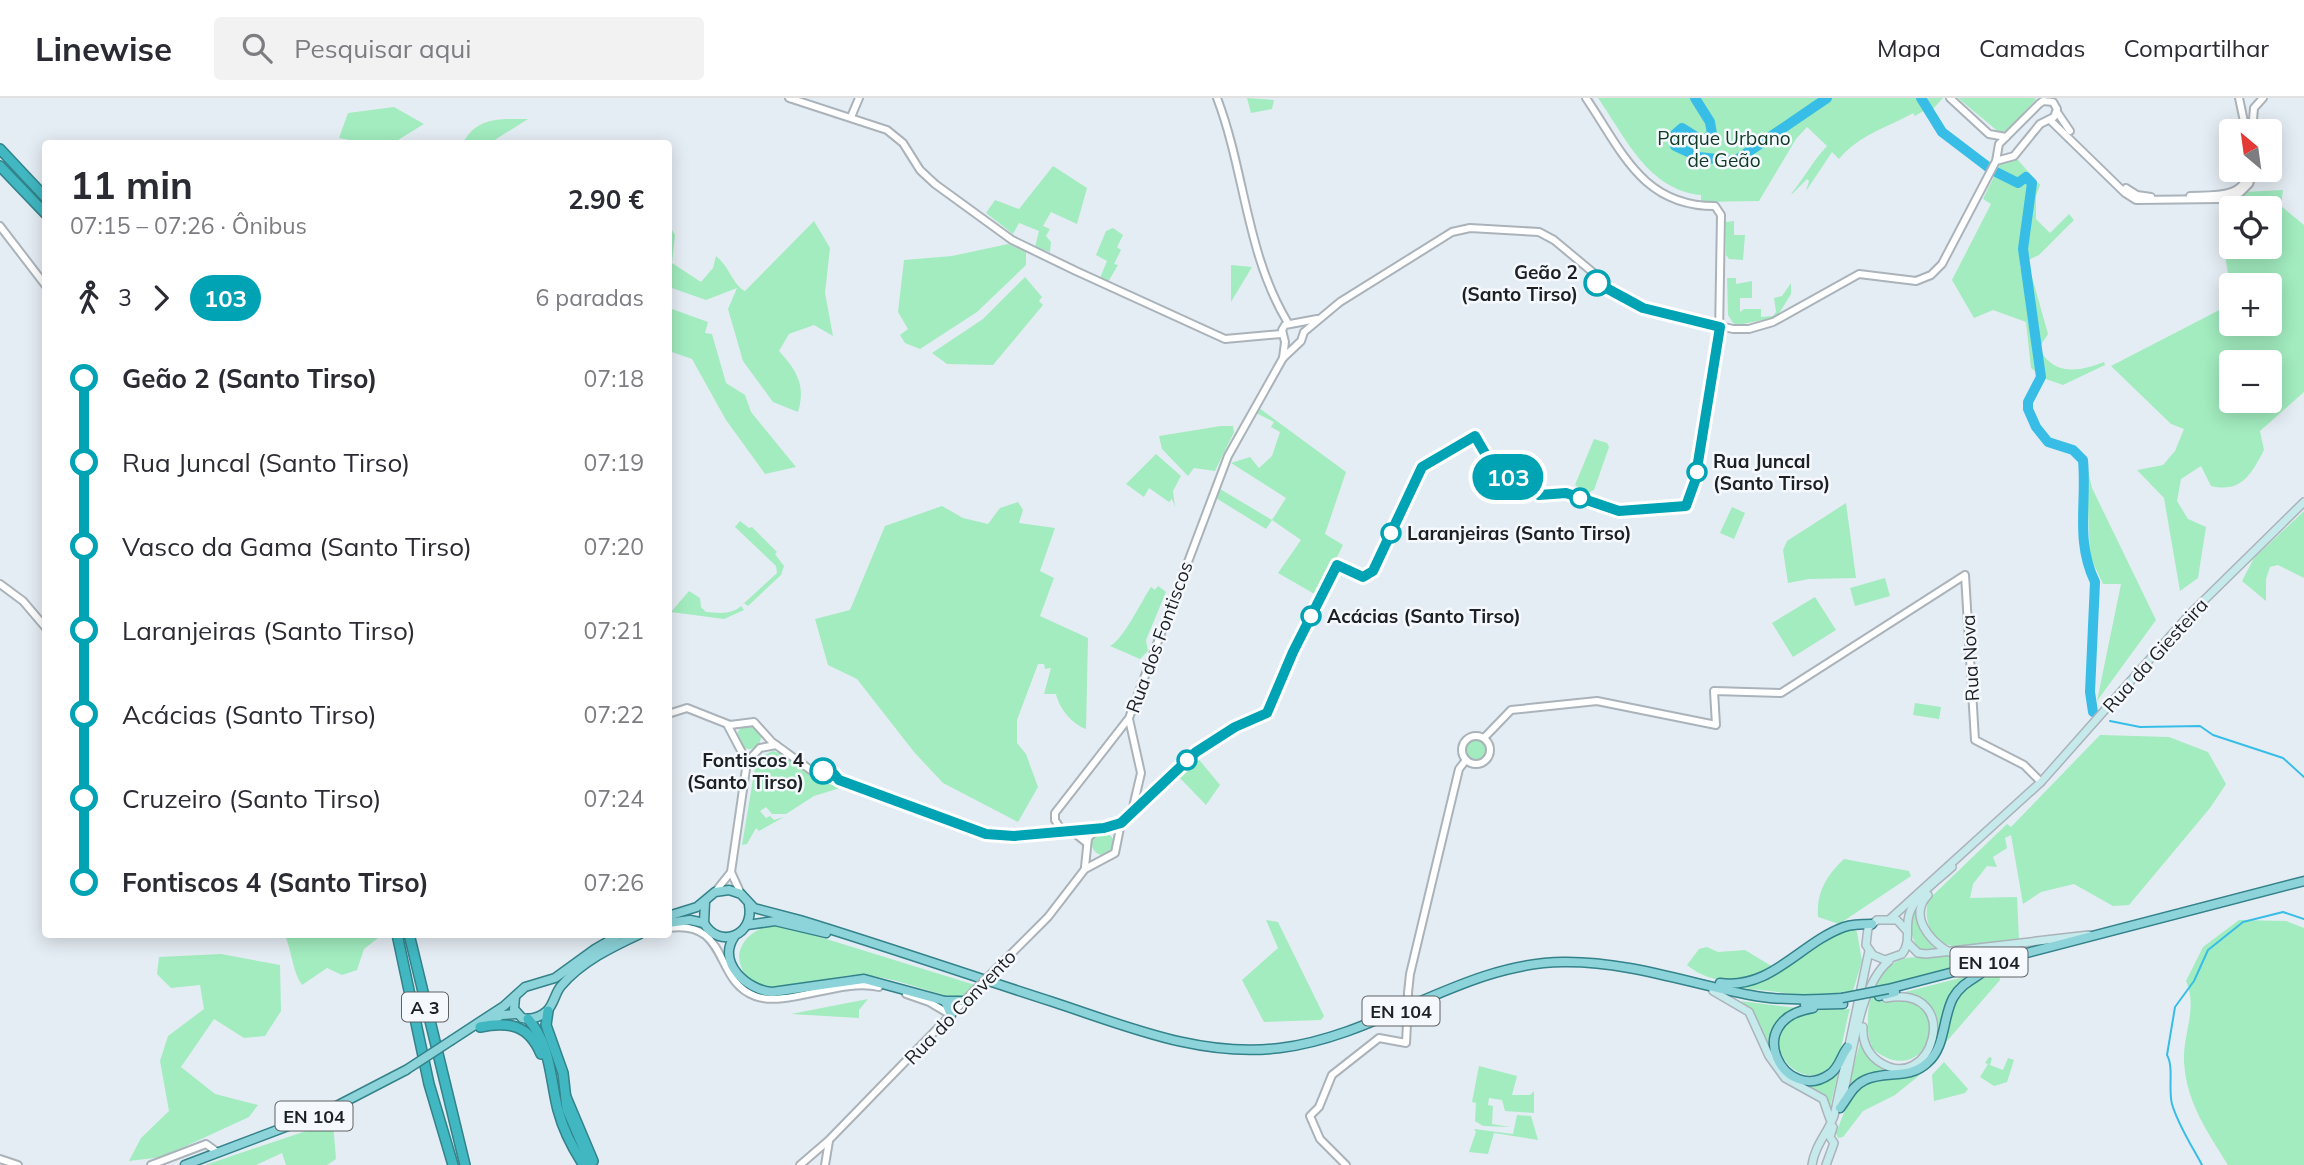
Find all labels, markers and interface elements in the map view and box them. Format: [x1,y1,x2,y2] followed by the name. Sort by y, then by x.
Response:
[214,17,704,80] search box
[35,28,172,69] text: Linewise
[238,29,276,67] icon: search
[294,32,471,65] text: Pesquisar aqui
[1877,33,1941,63] text: Mapa
[1979,33,2086,63] text: Camadas
[2124,33,2269,63] text: Compartilhar
[2219,119,2282,182] north arrow
[2219,119,2282,413] map controls
[1657,126,1791,172] park label: Parque Urbano de Geão
[70,161,193,209] text: 11 min
[568,183,644,216] text: 2.90 €
[2219,196,2282,259] button: locate
[70,211,307,240] text: 07:15 – 07:26 · Ônibus
[1461,260,1578,306] place label: Geão 2 (Santo Tirso)
[1584,270,1610,296] marker: Geão 2 (Santo Tirso)
[2219,273,2282,336] button: +
[70,279,108,317] icon: walk
[142,279,180,317] icon: forward
[118,283,132,312] text: 3
[204,283,247,313] text: 103
[536,283,644,312] text: 6 paradas
[2219,350,2282,413] button: −
[122,362,377,395] text: Geão 2 (Santo Tirso)
[584,364,644,393] text: 07:18
[122,446,410,479] text: Rua Juncal (Santo Tirso)
[584,448,644,477] text: 07:19
[1713,449,1830,495] place label: Rua Juncal (Santo Tirso)
[1468,454,1548,500] line badge: 103
[1486,462,1530,492] text: 103
[1687,462,1707,482] marker: Rua Juncal (Santo Tirso)
[1570,488,1590,508] unlabelled marker
[1407,521,1632,545] place label: Laranjeiras (Santo Tirso)
[1381,523,1401,543] marker: Laranjeiras (Santo Tirso)
[122,530,472,563] text: Vasco da Gama (Santo Tirso)
[584,532,644,561] text: 07:20
[1120,558,1198,716] street label: Rua dos Fontiscos
[2097,593,2213,717] street label: Rua da Giesteira
[1327,604,1521,628] place label: Acácias (Santo Tirso)
[1301,606,1321,626] marker: Acácias (Santo Tirso)
[122,614,416,647] text: Laranjeiras (Santo Tirso)
[1956,614,1984,702] street label: Rua Nova
[584,616,644,645] text: 07:21
[122,698,377,731] text: Acácias (Santo Tirso)
[584,700,644,729] text: 07:22
[687,748,805,794] place label: Fontiscos 4 (Santo Tirso)
[1177,750,1197,770] unlabelled marker
[810,758,836,784] marker: Fontiscos 4 (Santo Tirso)
[122,782,382,815] text: Cruzeiro (Santo Tirso)
[584,784,644,813] text: 07:24
[122,866,429,899] text: Fontiscos 4 (Santo Tirso)
[584,868,644,897] text: 07:26
[899,944,1021,1070] street label: Rua do Convento
[1951,948,2028,976] road number: EN 104
[402,992,448,1022] road number: A 3
[1362,996,1440,1026] road number: EN 104
[276,1101,352,1130] road number: EN 104

